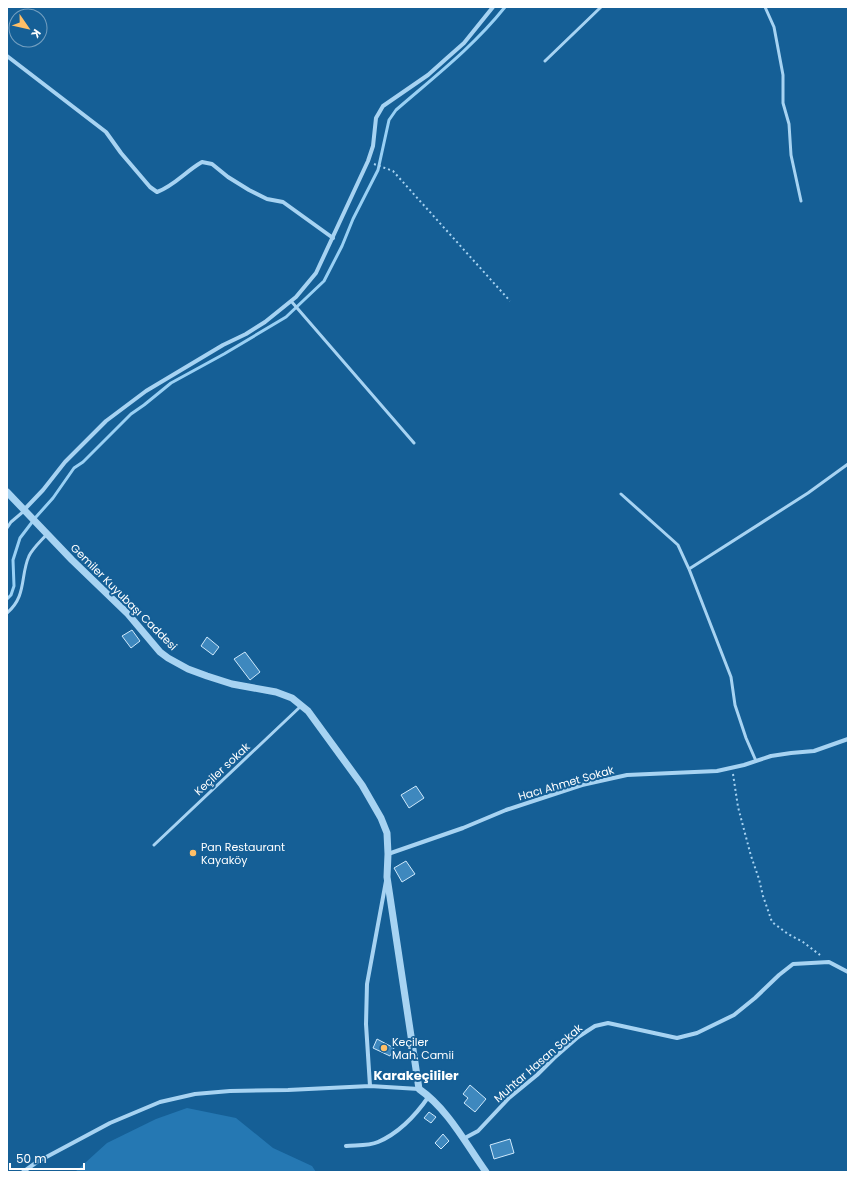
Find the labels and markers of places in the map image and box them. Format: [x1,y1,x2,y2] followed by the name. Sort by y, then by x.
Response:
[201,839,285,868] place label: Pan Restaurant Kayaköy
[188,848,198,858] marker: Pan Restaurant Kayaköy
[392,1034,454,1063] place label: Keçiler Mah. Camii
[379,1043,389,1053] marker: Keçiler Mah. Camii

